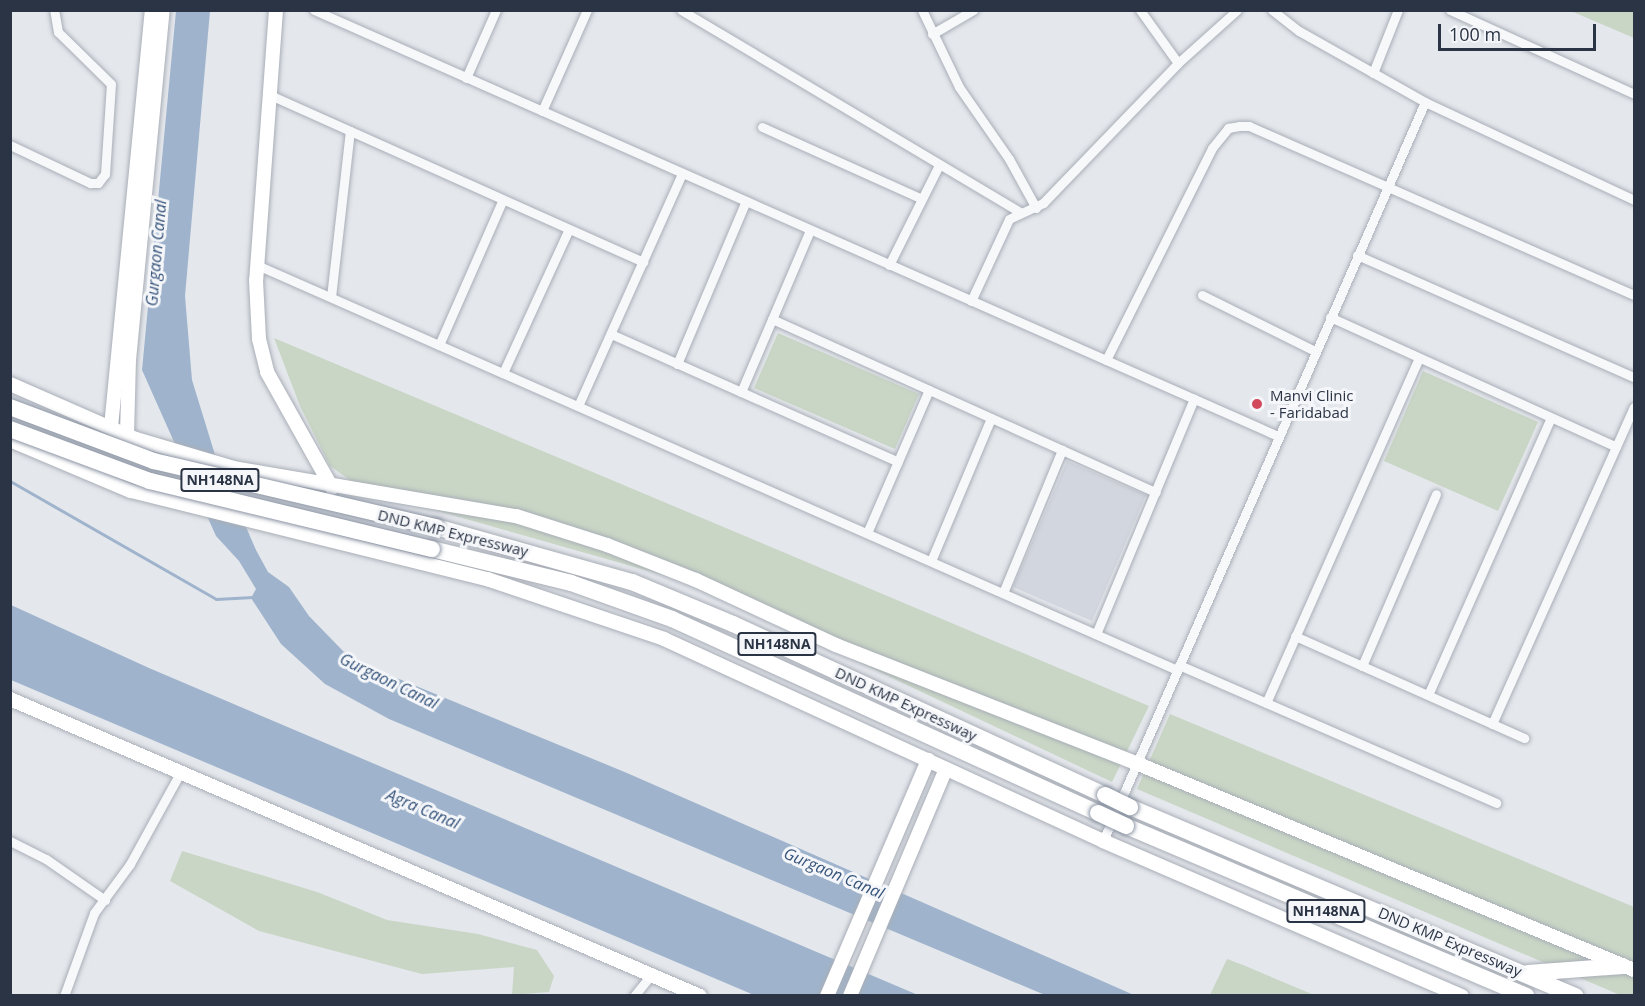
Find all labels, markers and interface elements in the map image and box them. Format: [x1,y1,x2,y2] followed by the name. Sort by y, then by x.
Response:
[1441,12,1598,50] scale bar
[1449,22,1501,46] text: 100 m
[142,199,170,307] water label: Gurgaon Canal
[1270,386,1353,421] place label: Manvi Clinic - Faridabad
[1248,395,1266,413] marker: Manvi Clinic - Faridabad
[180,469,260,491] road number: NH148NA
[376,506,530,560] street label: DND KMP Expressway
[736,633,818,655] road number: NH148NA
[337,649,441,713] water label: Gurgaon Canal
[832,663,980,745] street label: DND KMP Expressway
[384,785,462,833] water label: Agra Canal
[781,843,887,903] water label: Gurgaon Canal
[1286,900,1366,922] road number: NH148NA
[1375,904,1525,980] street label: DND KMP Expressway

